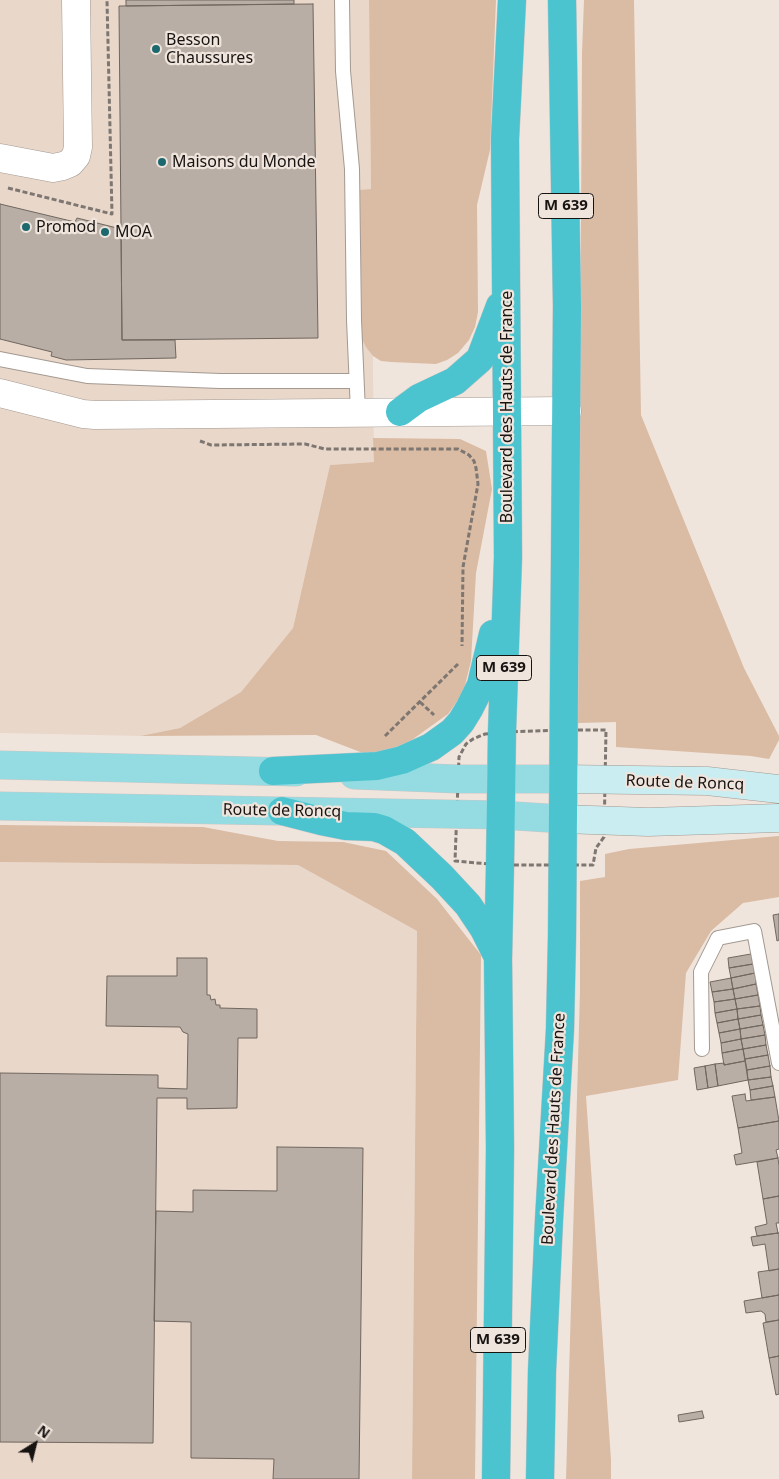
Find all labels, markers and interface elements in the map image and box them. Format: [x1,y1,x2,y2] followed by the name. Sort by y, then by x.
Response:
[166,30,253,68] place label: Besson Chaussures
[150,43,162,55] marker: Besson Chaussures
[172,152,316,172] place label: Maisons du Monde
[156,156,168,168] marker: Maisons du Monde
[538,194,594,218] road number: M 639
[36,217,96,237] place label: Promod
[20,221,32,233] marker: Promod
[115,222,152,242] place label: MOA
[99,226,111,238] marker: MOA
[497,291,517,523] street label: Boulevard des Hauts de France
[476,656,532,680] road number: M 639
[625,771,745,795] street label: Route de Roncq
[223,800,341,822] street label: Route de Roncq
[538,1012,570,1246] street label: Boulevard des Hauts de France
[470,1328,526,1352] road number: M 639
[10,1419,60,1469] north arrow
[34,1420,54,1442] text: N

